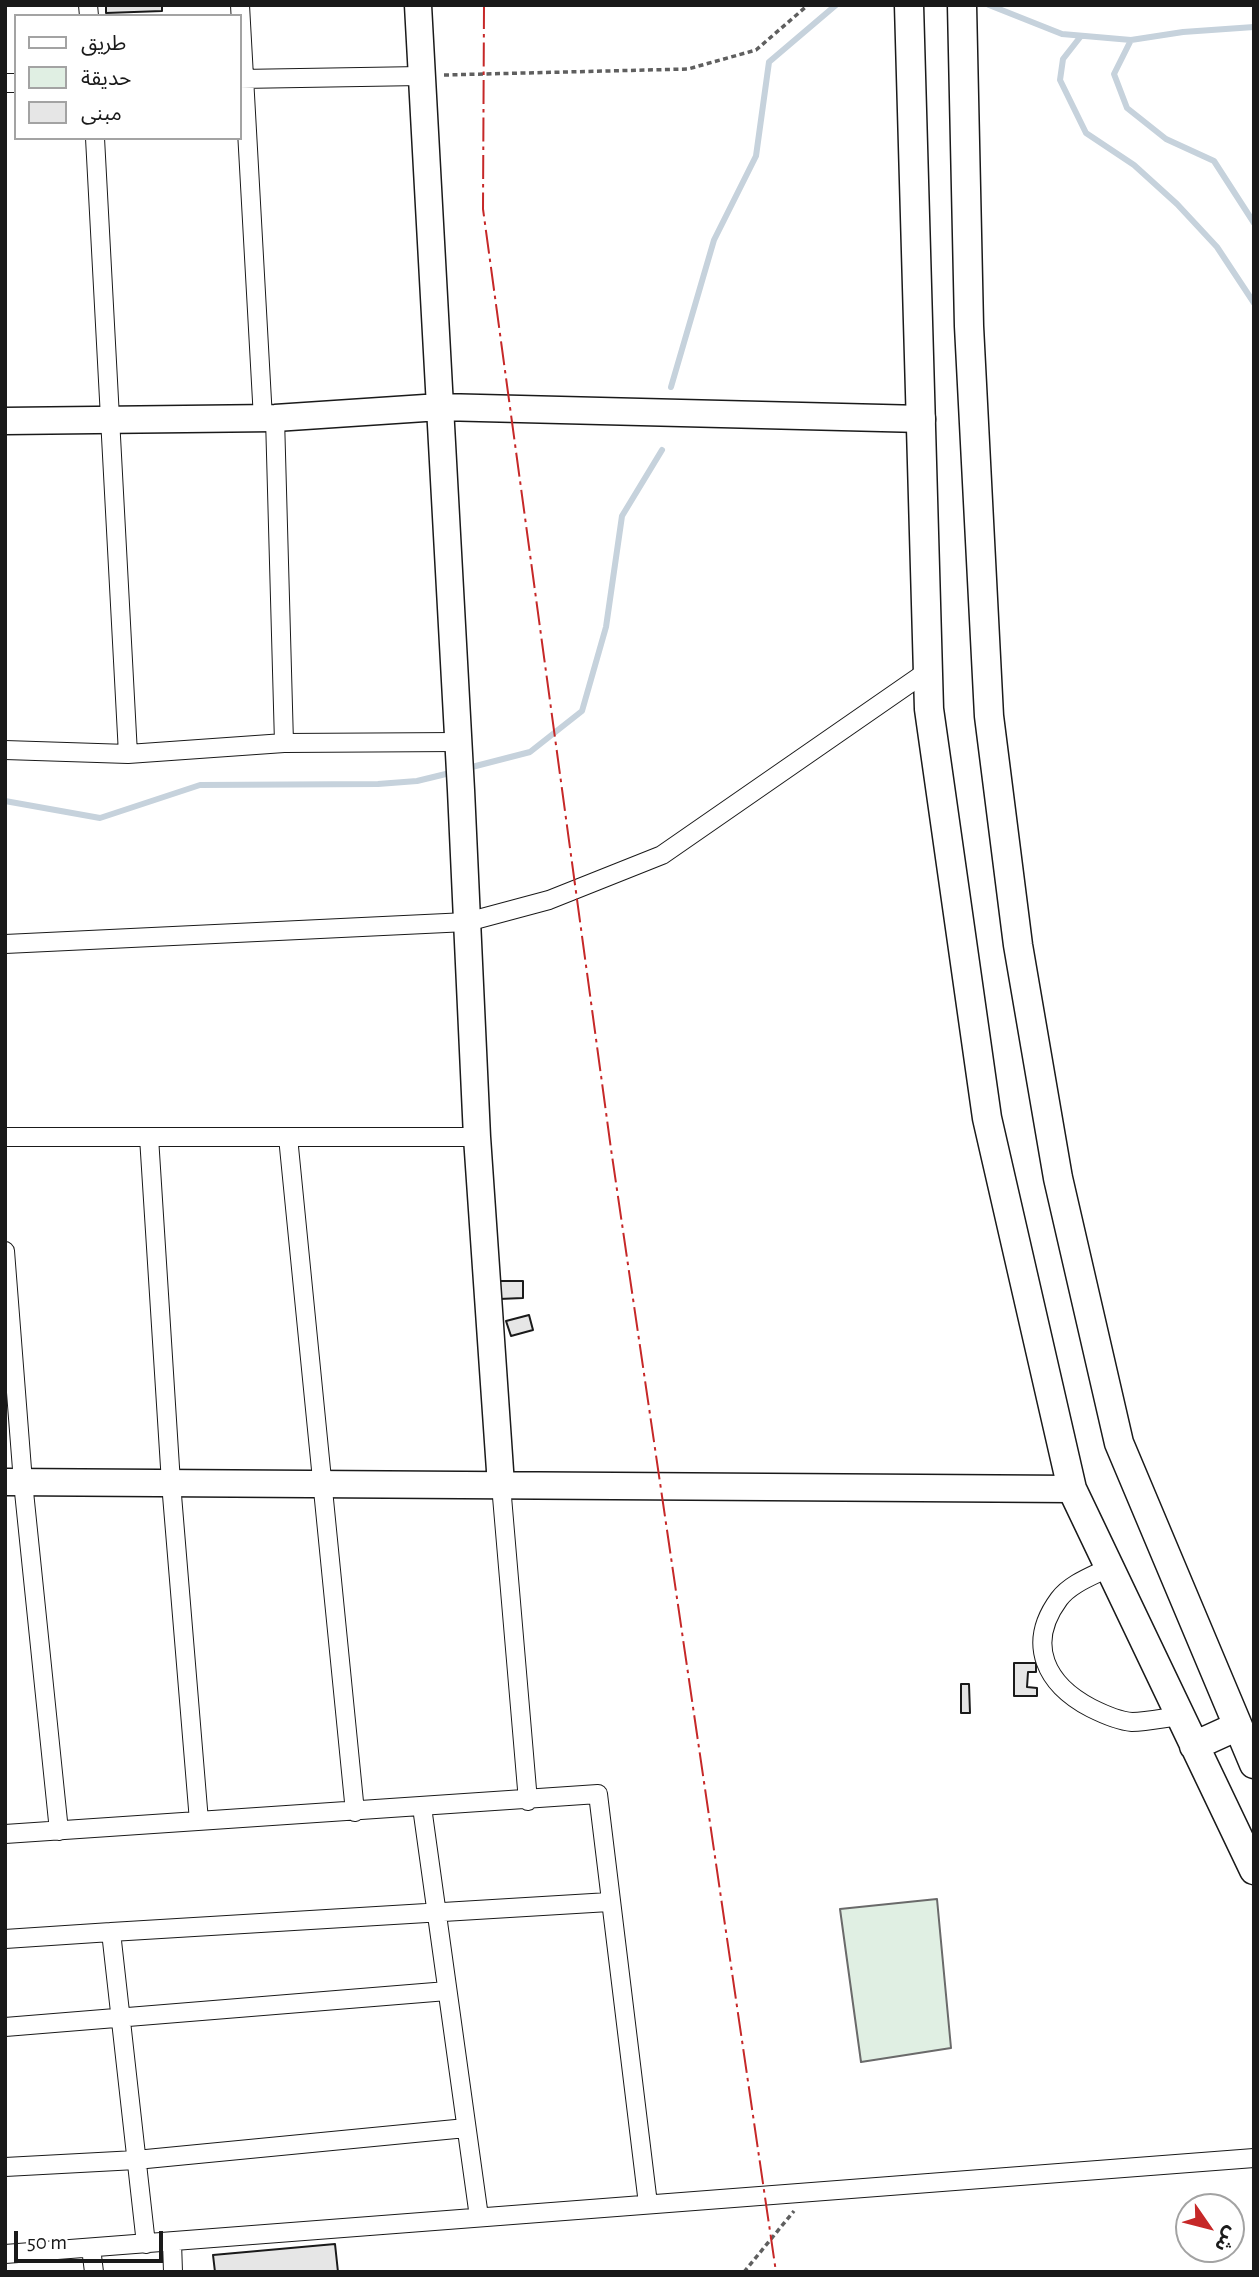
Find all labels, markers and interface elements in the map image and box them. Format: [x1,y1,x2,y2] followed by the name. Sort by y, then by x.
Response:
[14,14,242,140] legend
[81,33,126,54] text: طريق
[81,68,131,89] text: حديقة
[81,103,122,124] text: مبنى
[1175,2193,1245,2263] north arrow
[18,2218,166,2262] scale bar
[1211,2223,1241,2255] text: ش
[27,2232,67,2253] text: 50 m

